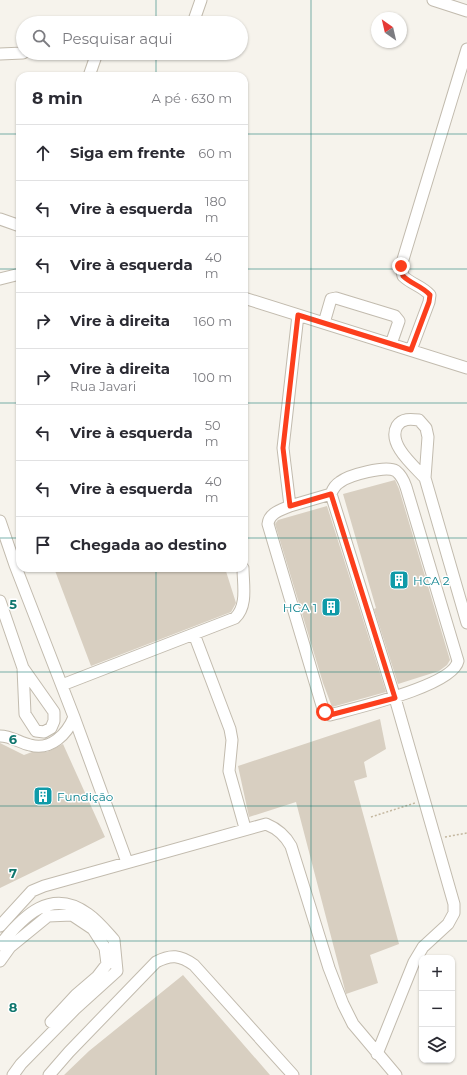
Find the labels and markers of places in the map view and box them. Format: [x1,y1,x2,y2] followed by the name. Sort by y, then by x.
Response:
[388,569,410,591] building icon: HCA 2
[413,573,450,588] place label: HCA 2
[320,596,342,618] building icon: HCA 1
[283,600,317,615] place label: HCA 1
[32,785,54,807] building icon: Fundição
[57,789,113,804] place label: Fundição

